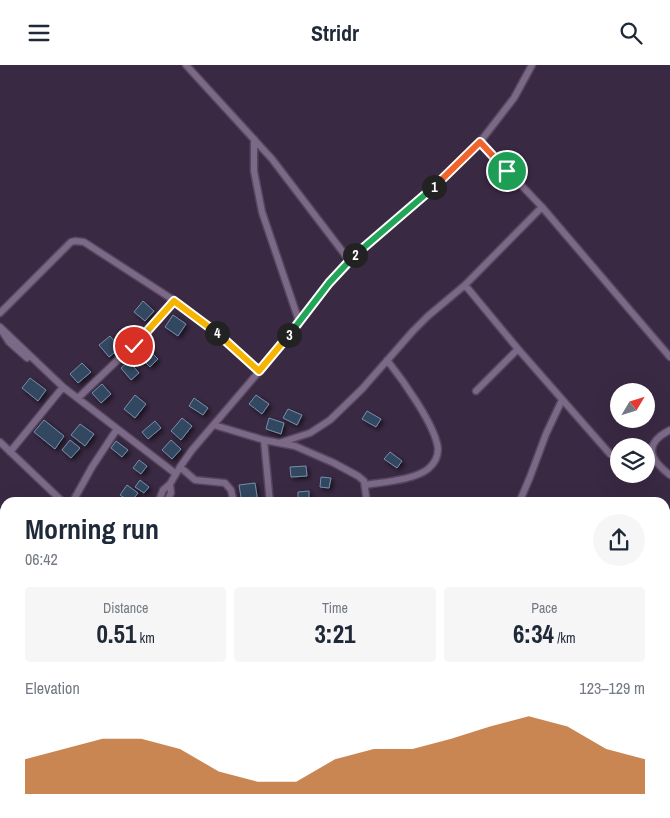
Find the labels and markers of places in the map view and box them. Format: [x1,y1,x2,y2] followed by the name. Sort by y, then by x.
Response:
[486,150,528,192] pin
[422,175,446,199] pin: 1
[342,243,368,267] pin: 2
[204,321,230,345] pin: 4
[276,323,302,347] pin: 3
[113,325,155,367] pin

